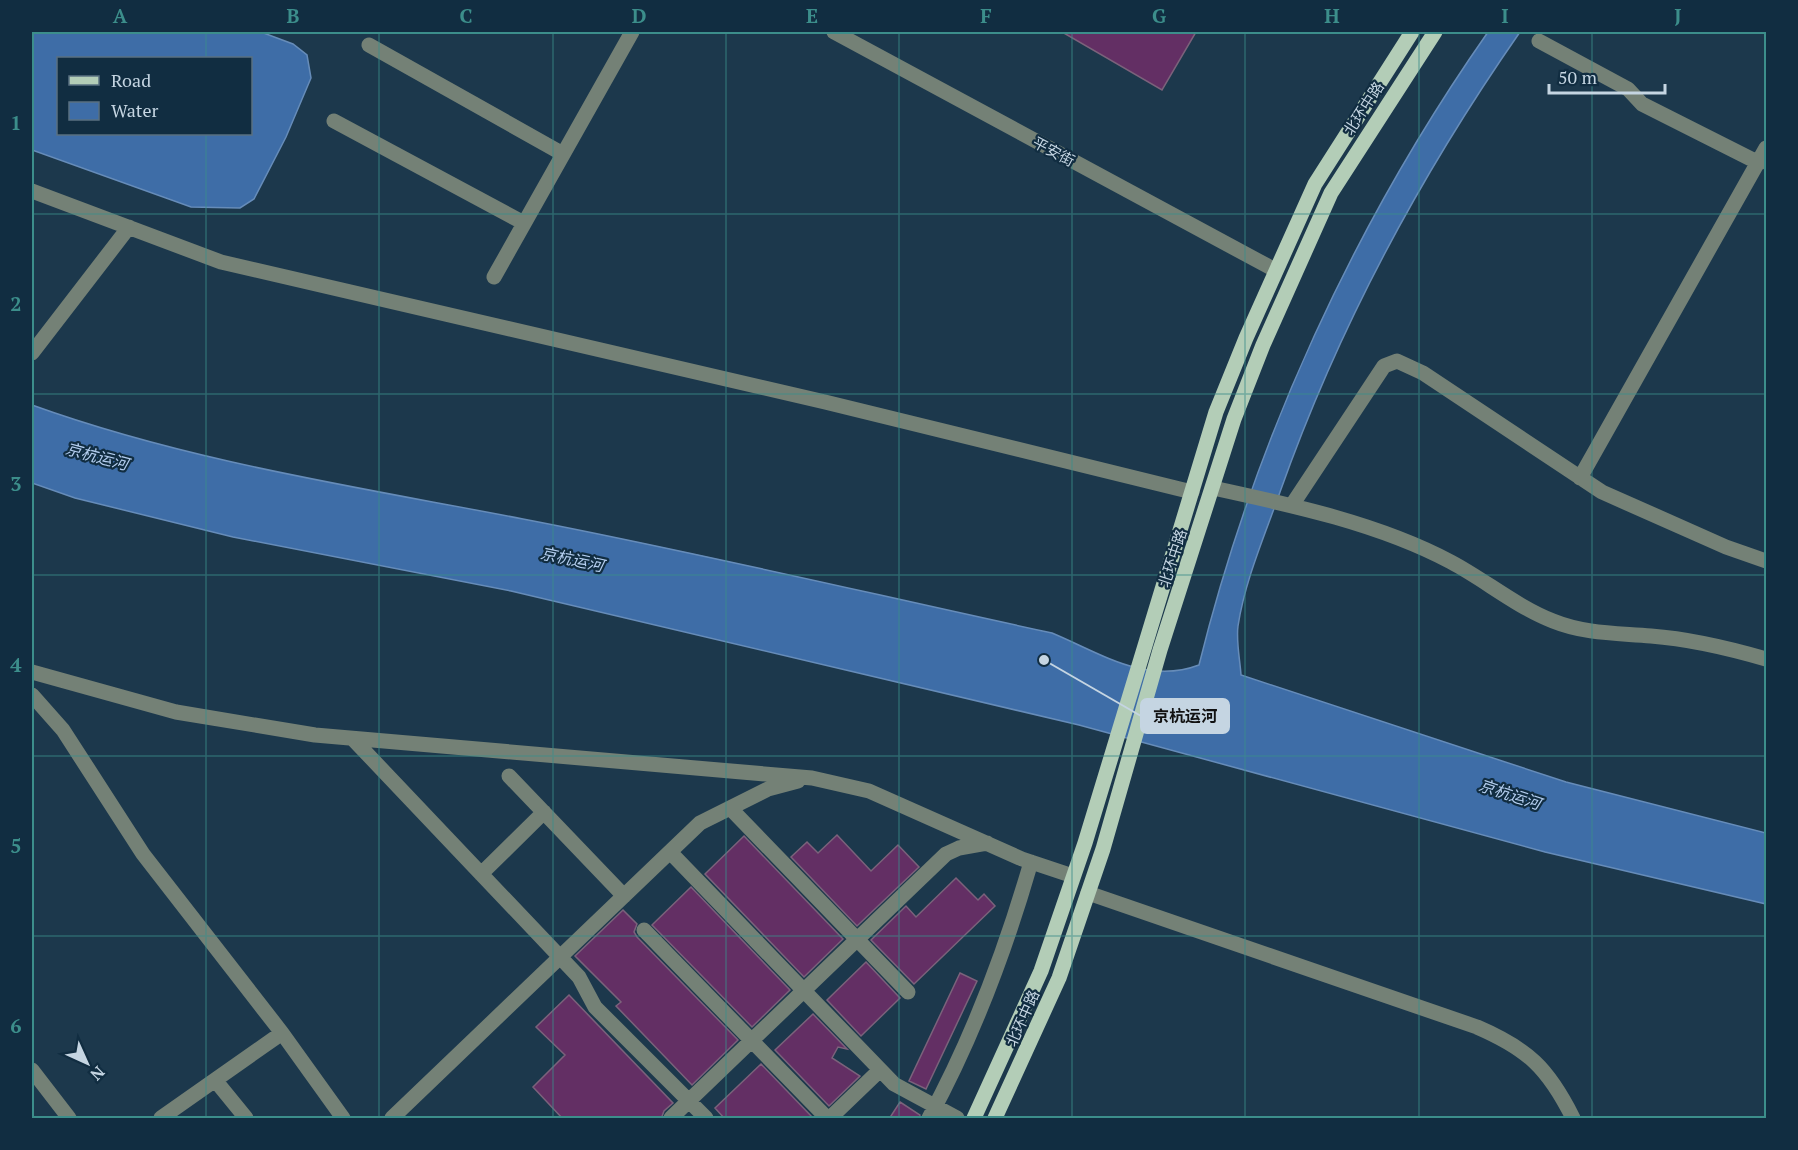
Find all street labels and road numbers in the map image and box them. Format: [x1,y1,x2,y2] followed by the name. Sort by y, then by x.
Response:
[1338,77,1388,139] street label: 北环中路
[1029,132,1079,170] street label: 平安街
[1153,526,1191,590] street label: 北环中路
[1001,987,1043,1049] street label: 北环中路

